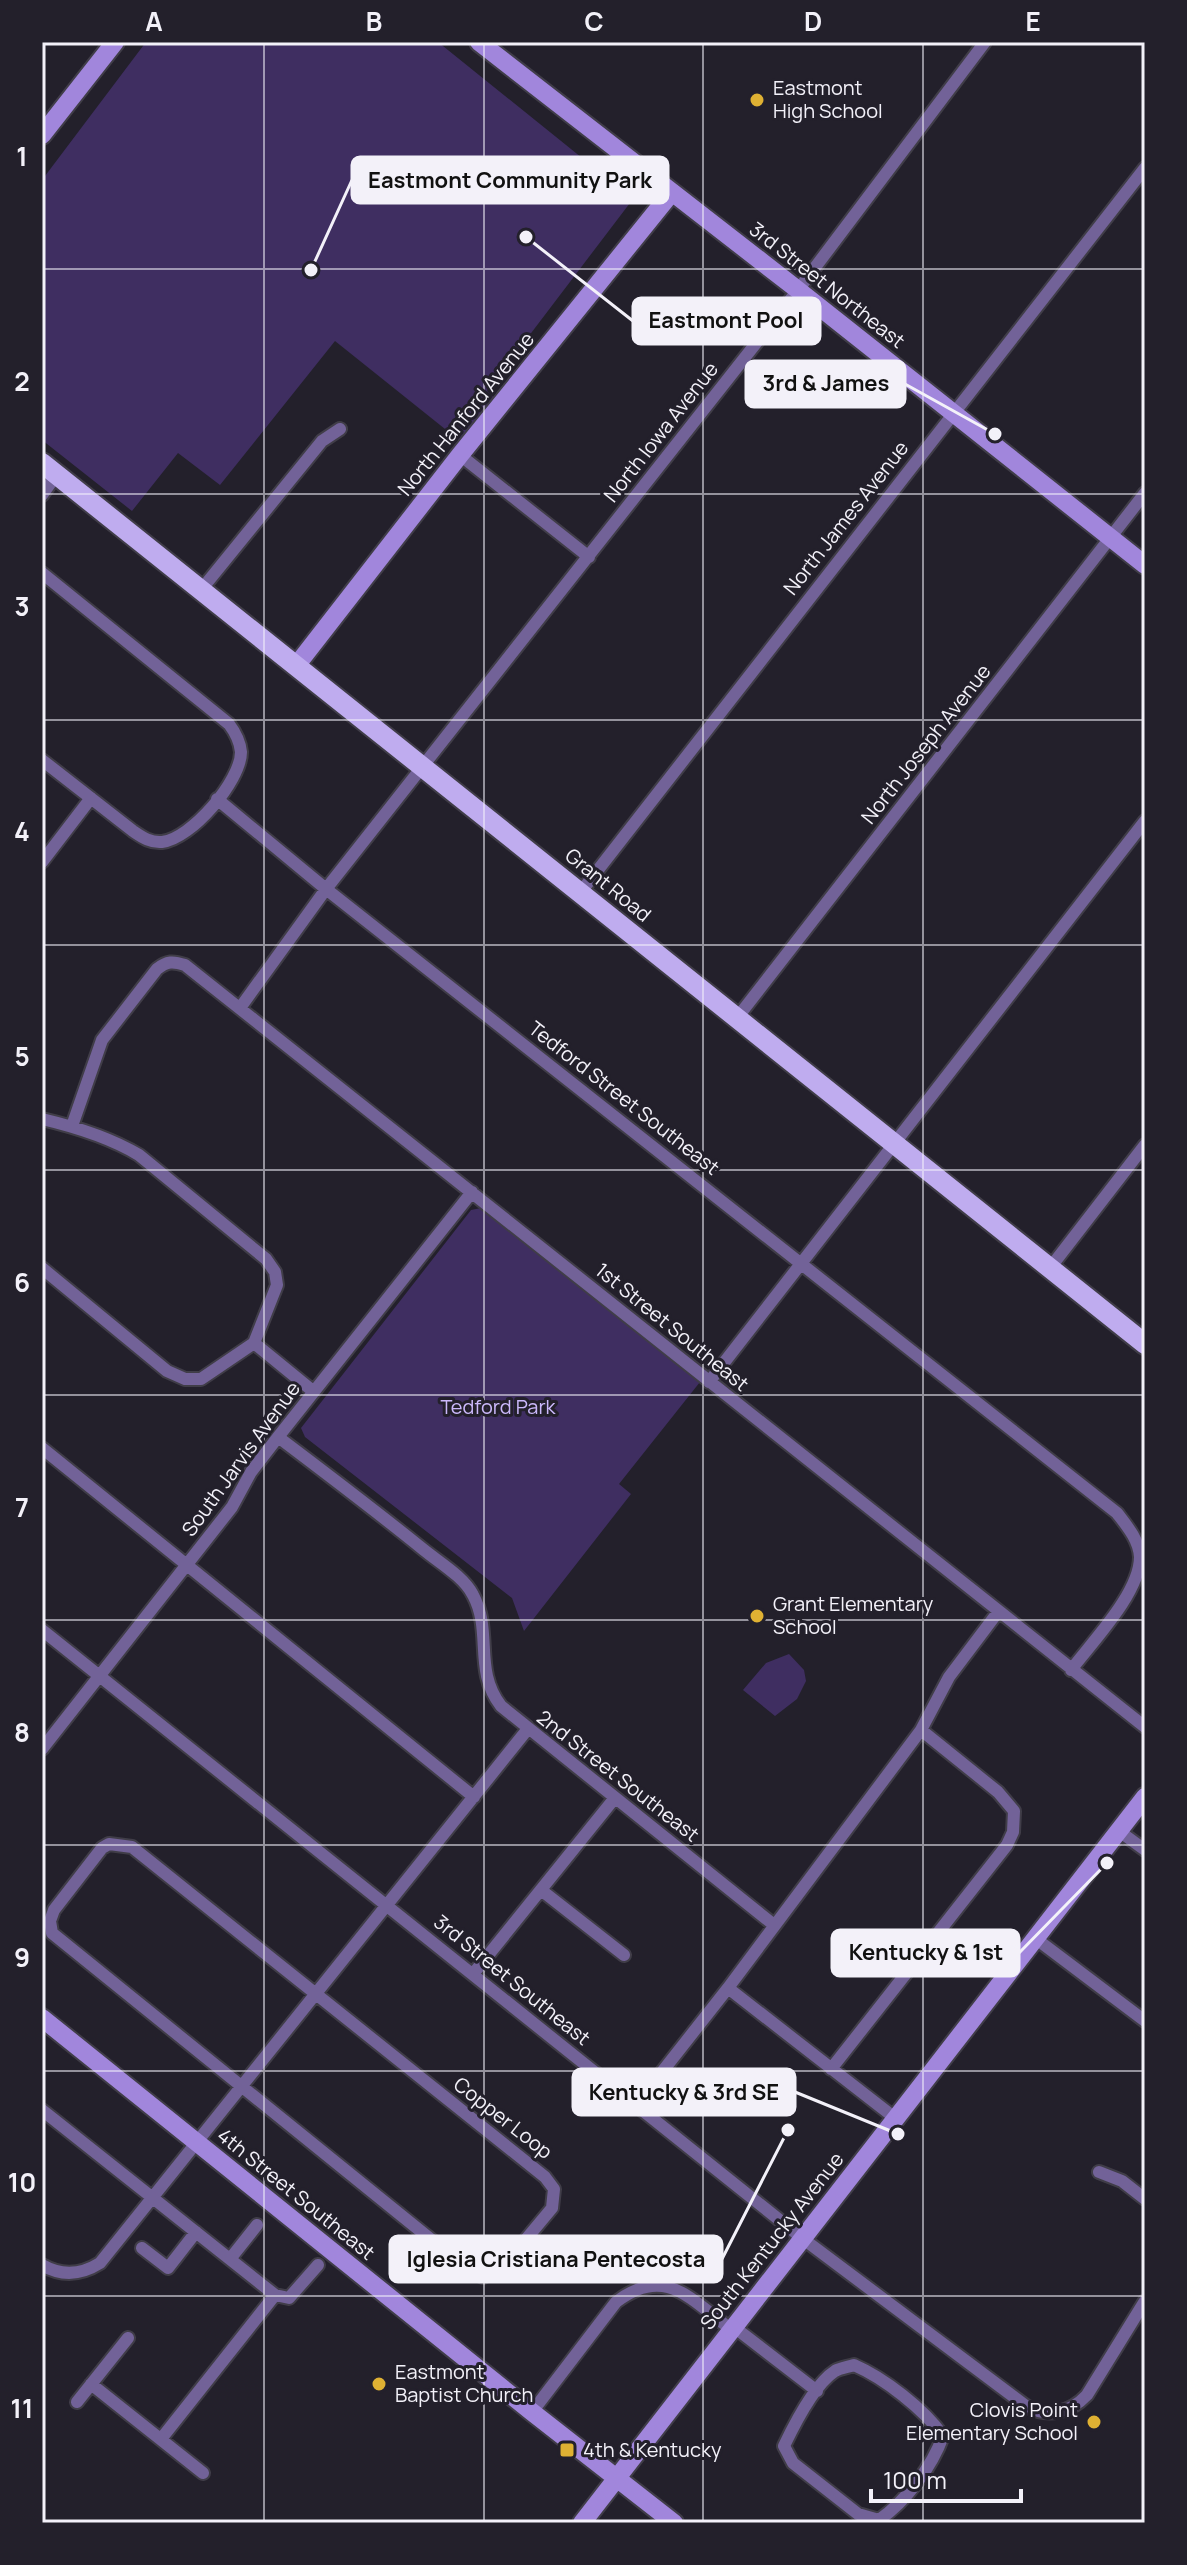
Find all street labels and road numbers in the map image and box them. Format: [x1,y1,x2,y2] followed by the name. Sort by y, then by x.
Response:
[744,215,911,354] street label: 3rd Street Northeast
[391,326,540,501] street label: North Hanford Avenue
[597,356,724,507] street label: North Iowa Avenue
[777,435,914,600] street label: North James Avenue
[855,658,996,829] street label: North Joseph Avenue
[560,842,657,928] street label: Grant Road
[523,1015,725,1181] street label: Tedford Street Southeast
[590,1256,755,1397] street label: 1st Street Southeast
[175,1376,306,1542] street label: South Jarvis Avenue
[532,1704,705,1847] street label: 2nd Street Southeast
[429,1908,596,2051] street label: 3rd Street Southeast
[448,2071,558,2165] street label: Copper Loop
[212,2122,381,2266] street label: 4th Street Southeast
[694,2146,849,2335] street label: South Kentucky Avenue

